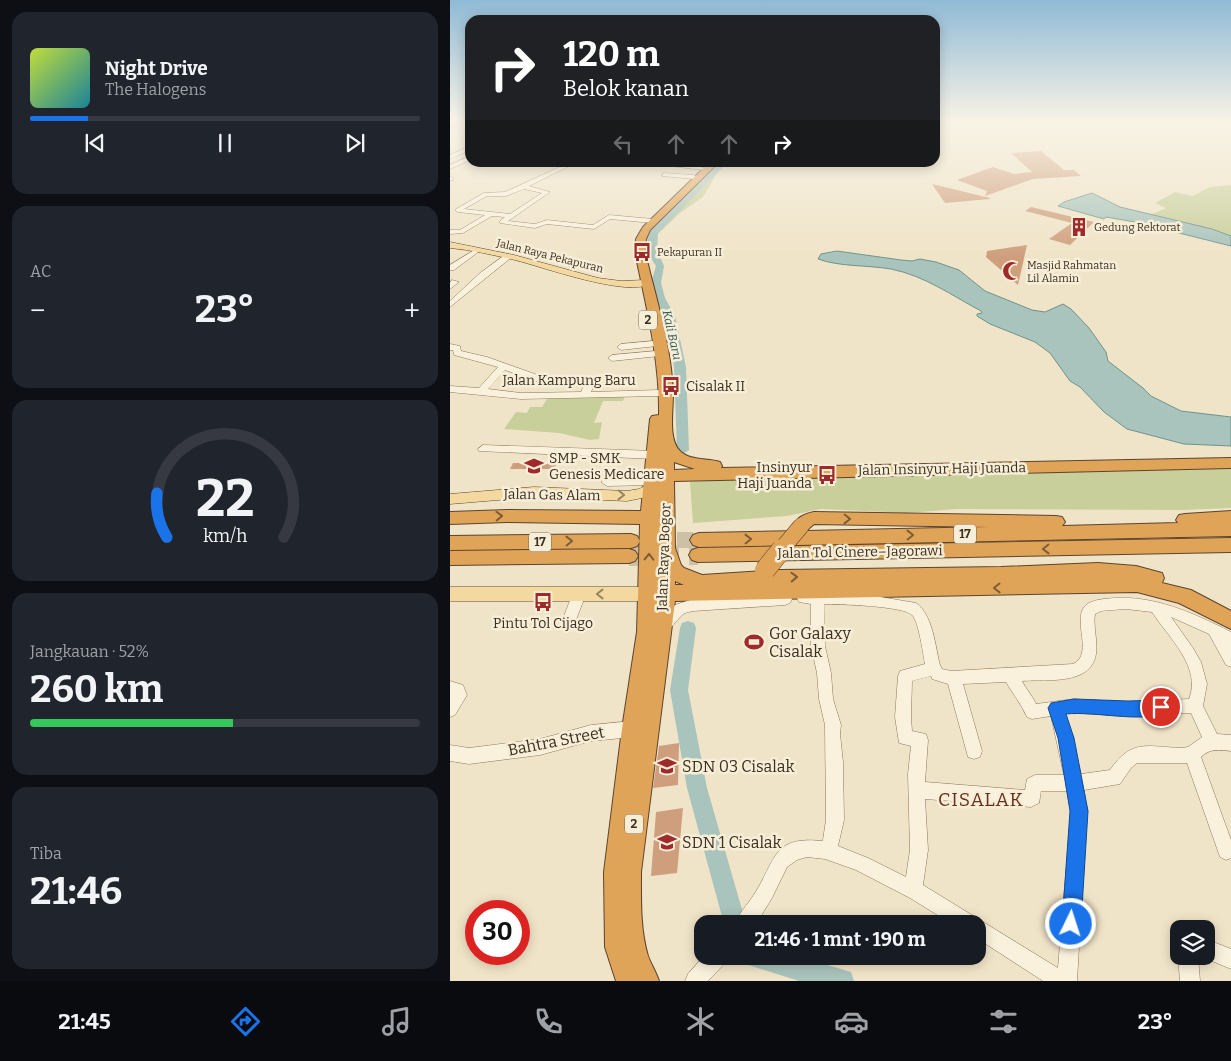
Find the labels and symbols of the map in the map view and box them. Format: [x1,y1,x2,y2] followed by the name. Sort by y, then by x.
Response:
[1068,216,1090,238] building icon: Gedung Rektorat
[1094,221,1181,234] place label: Gedung Rektorat
[494,236,605,276] street label: Jalan Raya Pekapuran
[631,241,653,263] bus stop icon: Pekapuran II
[657,246,722,259] place label: Pekapuran II
[1027,259,1116,285] place label: Masjid Rahmatan Lil Alamin
[1001,260,1023,282] mosque icon: Masjid Rahmatan Lil Alamin
[659,309,685,361] water label: Kali Baru
[639,310,657,330] road number: 2
[501,372,636,389] street label: Jalan Kampung Baru
[660,375,682,397] bus stop icon: Cisalak II
[686,378,745,395] place label: Cisalak II
[549,450,664,483] place label: SMP - SMK Genesis Medicare
[523,455,545,477] school or university icon: SMP - SMK Genesis Medicare
[737,459,812,492] place label: Insinyur Haji Juanda
[857,459,1027,479] street label: Jalan Insinyur Haji Juanda
[816,464,838,486] bus stop icon: Insinyur Haji Juanda
[502,486,601,504] street label: Jalan Gas Alam
[617,490,625,501] one-way arrow
[654,503,674,612] street label: Jalan Raya Bogor
[495,511,503,521] one-way arrow
[844,514,851,524] one-way arrow
[954,524,976,544] road number: 17
[906,530,914,541] one-way arrow
[529,532,551,552] road number: 17
[744,533,752,544] one-way arrow
[565,536,573,546] one-way arrow
[776,542,943,562] street label: Jalan Tol Cinere–Jagorawi
[1042,543,1050,554] one-way arrow
[644,553,654,560] one-way arrow
[791,572,799,582] one-way arrow
[993,583,1001,593] one-way arrow
[596,589,604,599] one-way arrow
[532,591,554,613] bus stop icon: Pintu Tol Cijago
[493,615,593,632] place label: Pintu Tol Cijago
[769,624,851,661] place label: Gor Galaxy Cisalak
[743,631,765,653] sports icon: Gor Galaxy Cisalak
[1140,686,1182,728] pin
[506,722,606,760] street label: Bahtra Street
[656,755,678,777] school or university icon: SDN 03 Cisalak
[682,757,795,776] place label: SDN 03 Cisalak
[938,788,1024,811] district label: CISALAK
[625,814,643,834] road number: 2
[656,831,678,853] school or university icon: SDN 1 Cisalak
[682,833,782,852] place label: SDN 1 Cisalak
[1044,897,1096,949] position arrow
[465,900,530,965] speed limit sign: 30

